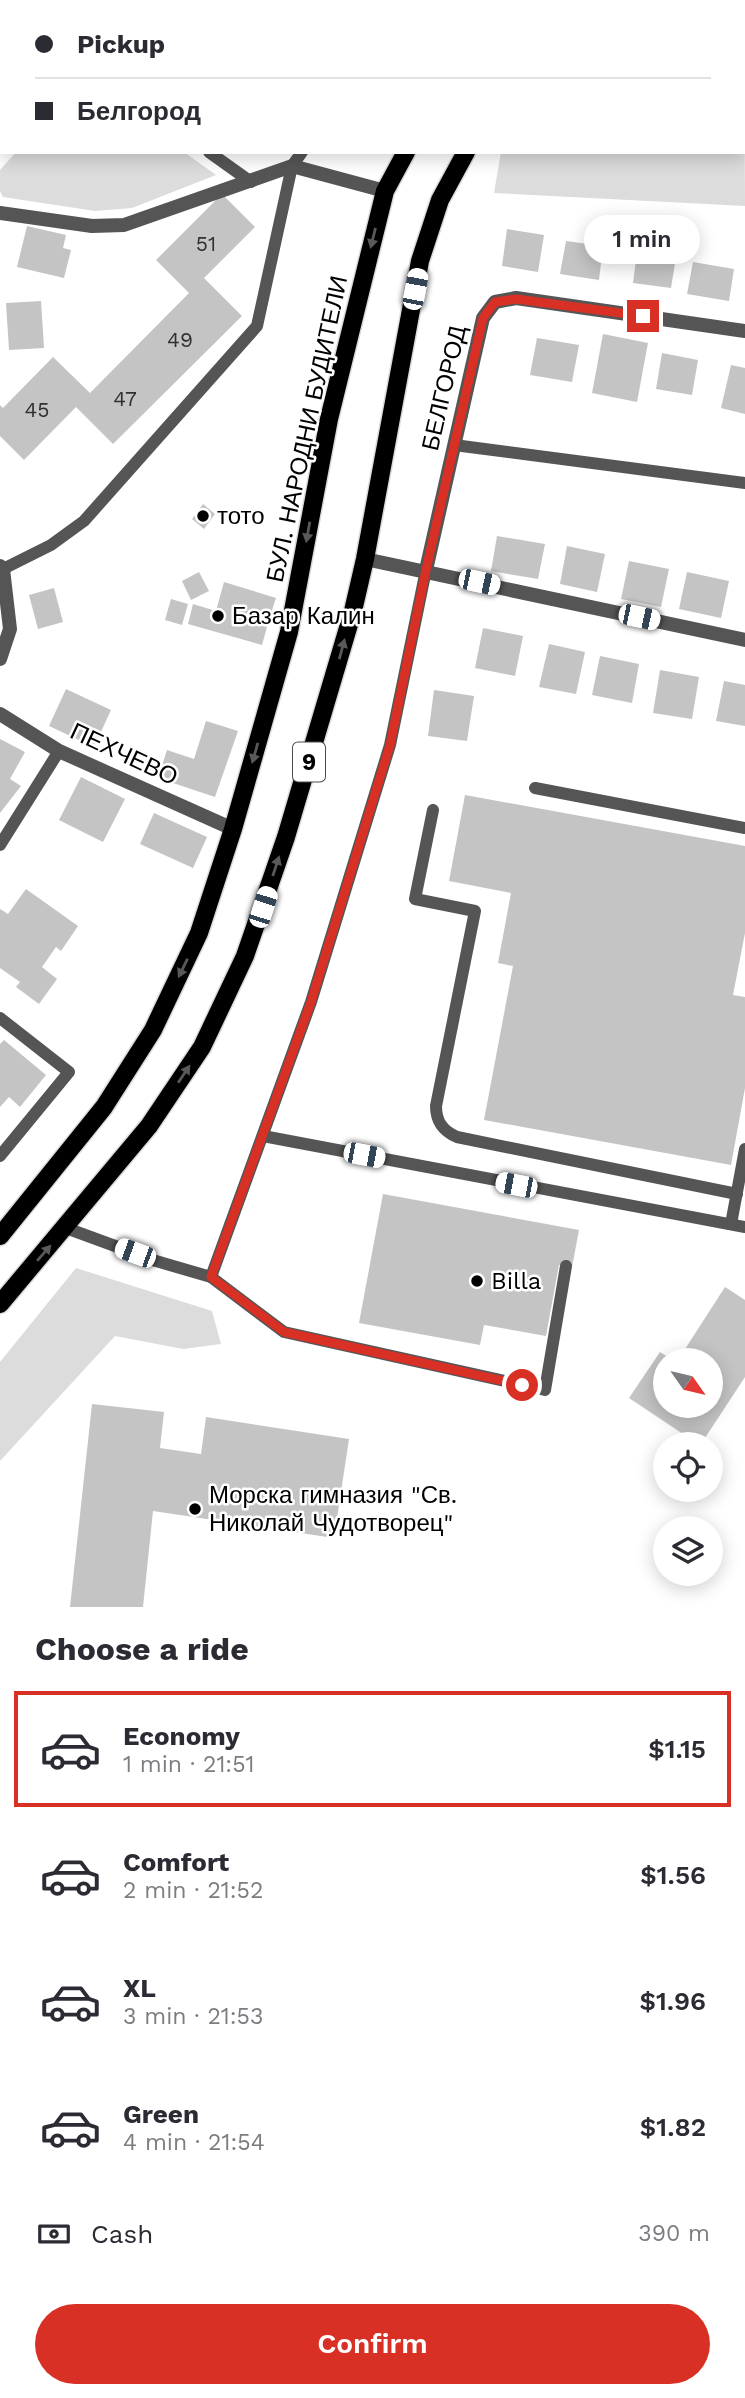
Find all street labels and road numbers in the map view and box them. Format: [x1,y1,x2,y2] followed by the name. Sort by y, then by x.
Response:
[261,273,353,585] street label: БУЛ. НАРОДНИ БУДИТЕЛИ
[416,323,472,453] street label: БЕЛГОРОД
[66,717,182,791] street label: ПЕХЧЕВО
[293,742,325,782] road number: 9

